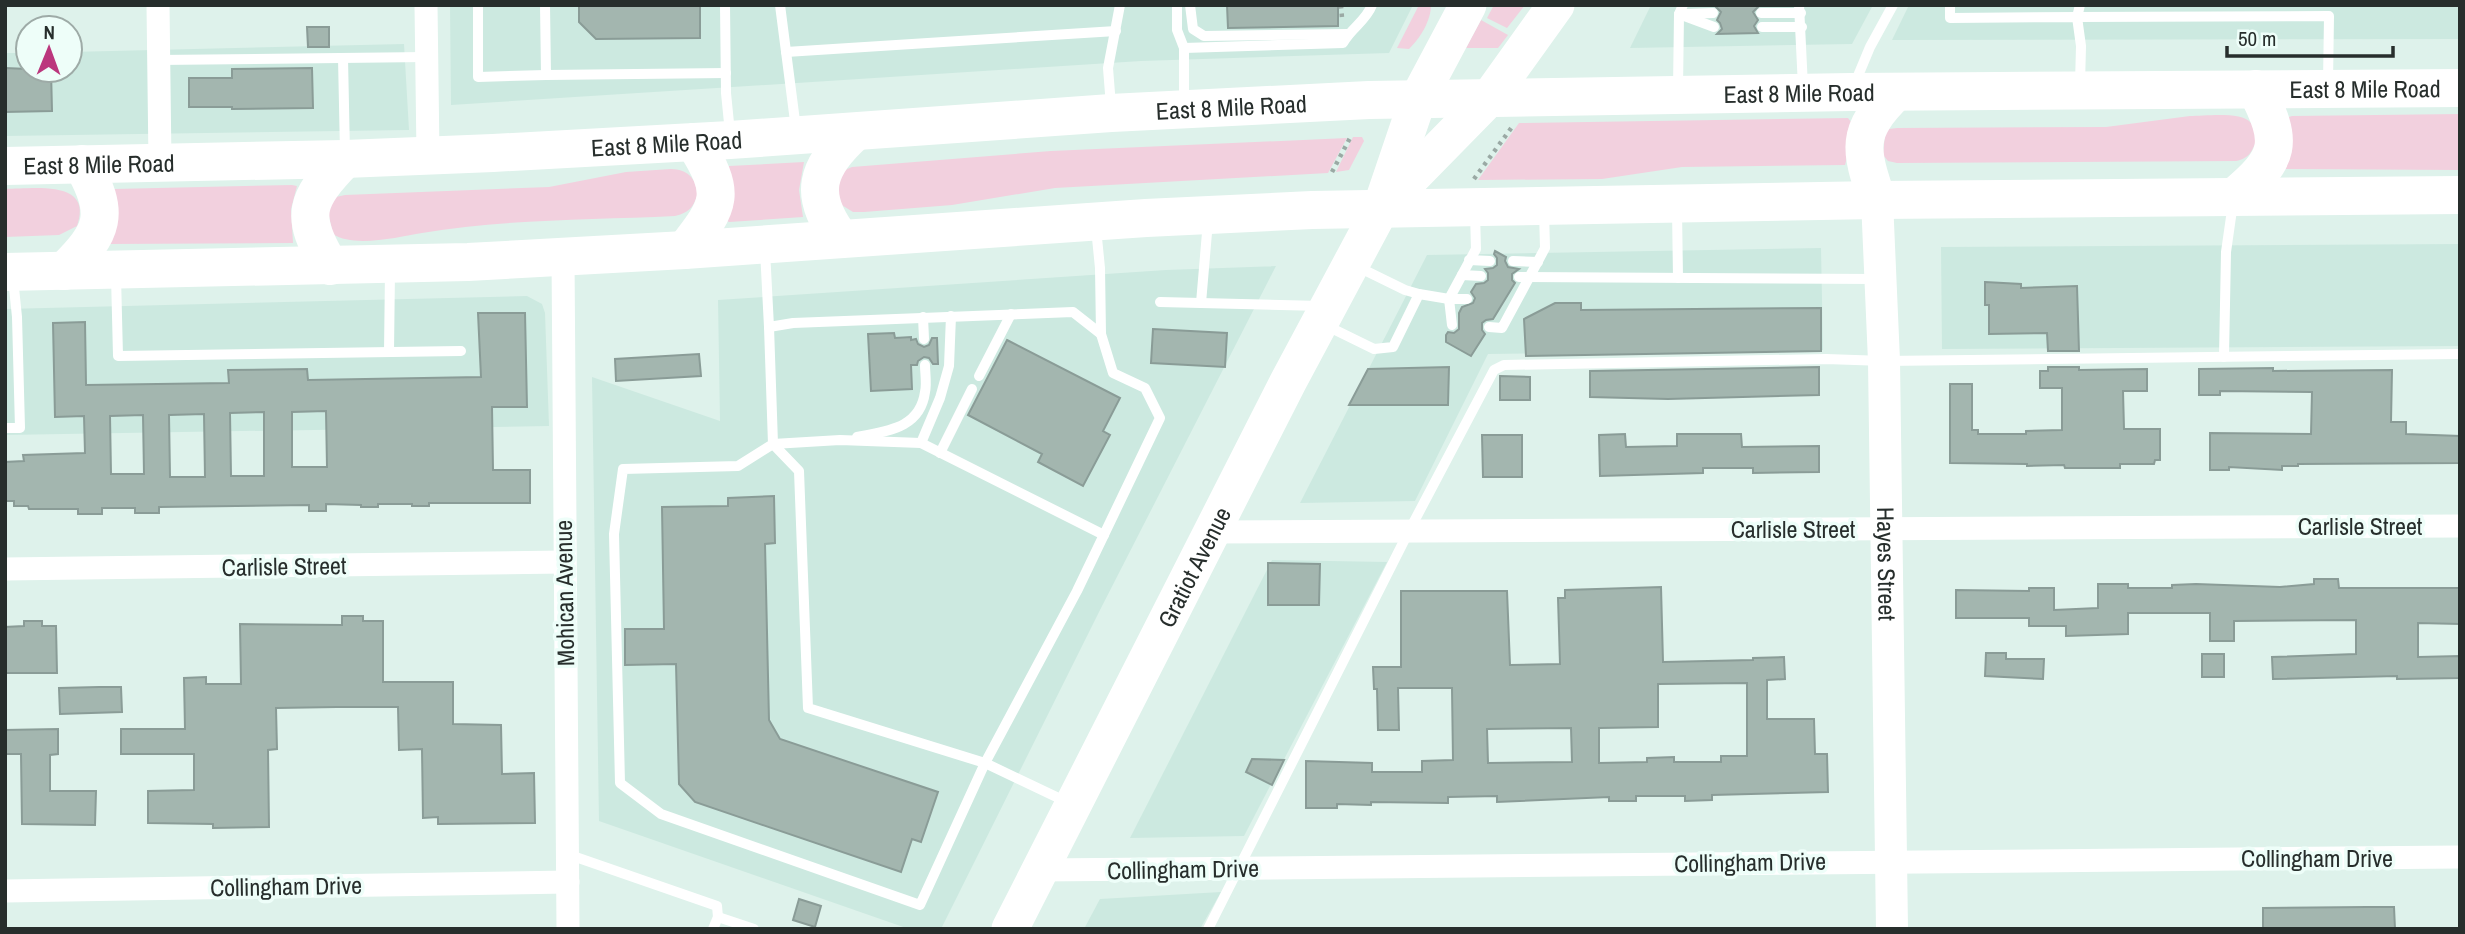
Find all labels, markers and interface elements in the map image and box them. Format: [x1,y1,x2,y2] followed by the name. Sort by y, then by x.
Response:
[14,14,84,84] north arrow
[2227,14,2393,58] scale bar
[43,19,55,45] text: N
[2238,24,2276,53] text: 50 m
[2289,72,2441,105] street label: East 8 Mile Road
[1723,76,1875,110] street label: East 8 Mile Road
[1155,87,1308,127] street label: East 8 Mile Road
[590,123,743,164] street label: East 8 Mile Road
[23,147,175,182] street label: East 8 Mile Road
[1150,501,1238,633] street label: Gratiot Avenue
[1870,507,1904,622] street label: Hayes Street
[2298,510,2423,542] street label: Carlisle Street
[1731,513,1856,545] street label: Carlisle Street
[547,520,581,666] street label: Mohican Avenue
[221,549,347,583] street label: Carlisle Street
[2241,842,2393,874] street label: Collingham Drive
[1674,845,1826,879] street label: Collingham Drive
[1107,852,1259,886] street label: Collingham Drive
[210,869,362,903] street label: Collingham Drive

